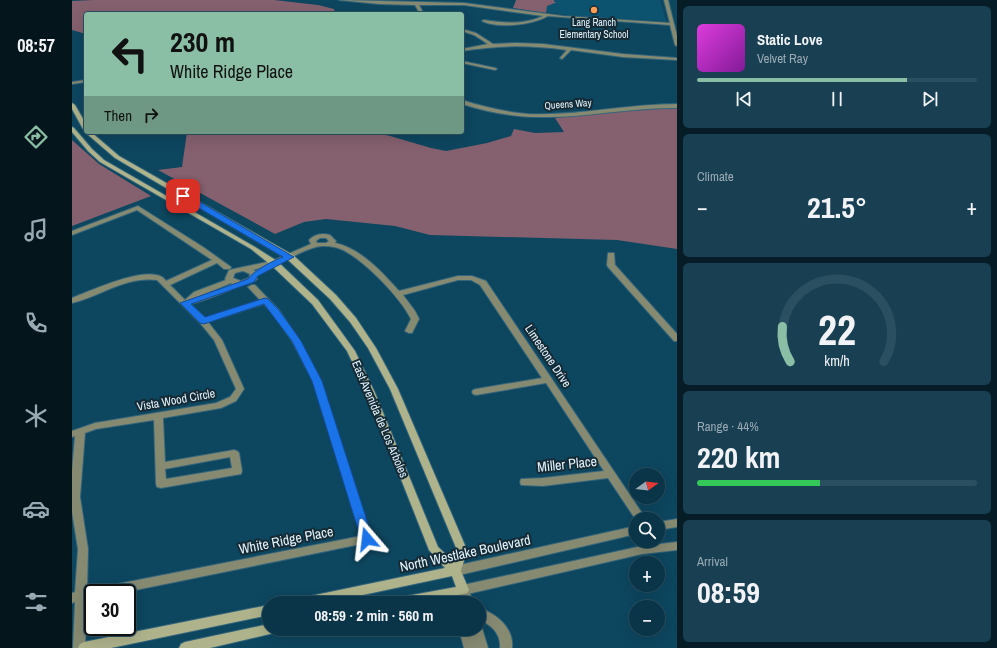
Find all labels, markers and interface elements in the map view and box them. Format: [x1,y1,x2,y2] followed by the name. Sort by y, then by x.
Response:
[589,5,599,15] marker: Lang Ranch Elementary School
[560,16,629,41] place label: Lang Ranch Elementary School
[170,23,235,61] text: 230 m
[104,28,156,80] icon: left
[757,29,823,50] text: Static Love
[17,33,55,58] text: 08:57
[757,50,808,67] text: Velvet Ray
[170,59,293,84] text: White Ridge Place
[733,88,755,110] icon: previous
[826,88,848,110] icon: pause
[919,88,941,110] icon: next
[544,96,593,112] street label: Queens Way
[140,104,162,126] icon: right
[104,105,132,126] text: Then
[22,123,50,151] icon: directions
[697,168,734,185] text: Climate
[166,179,200,213] pin
[172,185,194,207] icon: arrive
[807,187,867,227] text: 21.5°
[697,192,708,222] text: −
[966,192,977,222] text: +
[22,216,50,244] icon: music
[818,302,856,358] text: 22
[22,309,50,337] icon: phone
[521,322,575,390] street label: Limestone Drive
[824,351,850,370] text: km/h
[348,358,412,480] street label: East Avenida de Los Arboles
[136,385,216,415] street label: Vista Wood Circle
[22,402,50,430] icon: climate
[697,418,759,435] text: Range · 44%
[697,437,780,477] text: 220 km
[536,452,598,476] street label: Miller Place
[629,468,665,504] north arrow
[629,468,665,636] map controls
[22,495,50,523] icon: car
[629,512,665,548] button: search
[346,518,388,560] position arrow
[237,522,335,558] street label: White Ridge Place
[398,530,532,576] street label: North Westlake Boulevard
[697,553,728,570] text: Arrival
[629,556,665,592] button: +
[697,572,760,612] text: 08:59
[84,584,136,636] speed limit sign: 30
[22,588,50,616] icon: filters
[629,600,665,636] button: −
[315,605,433,626] text: 08:59 · 2 min · 560 m

